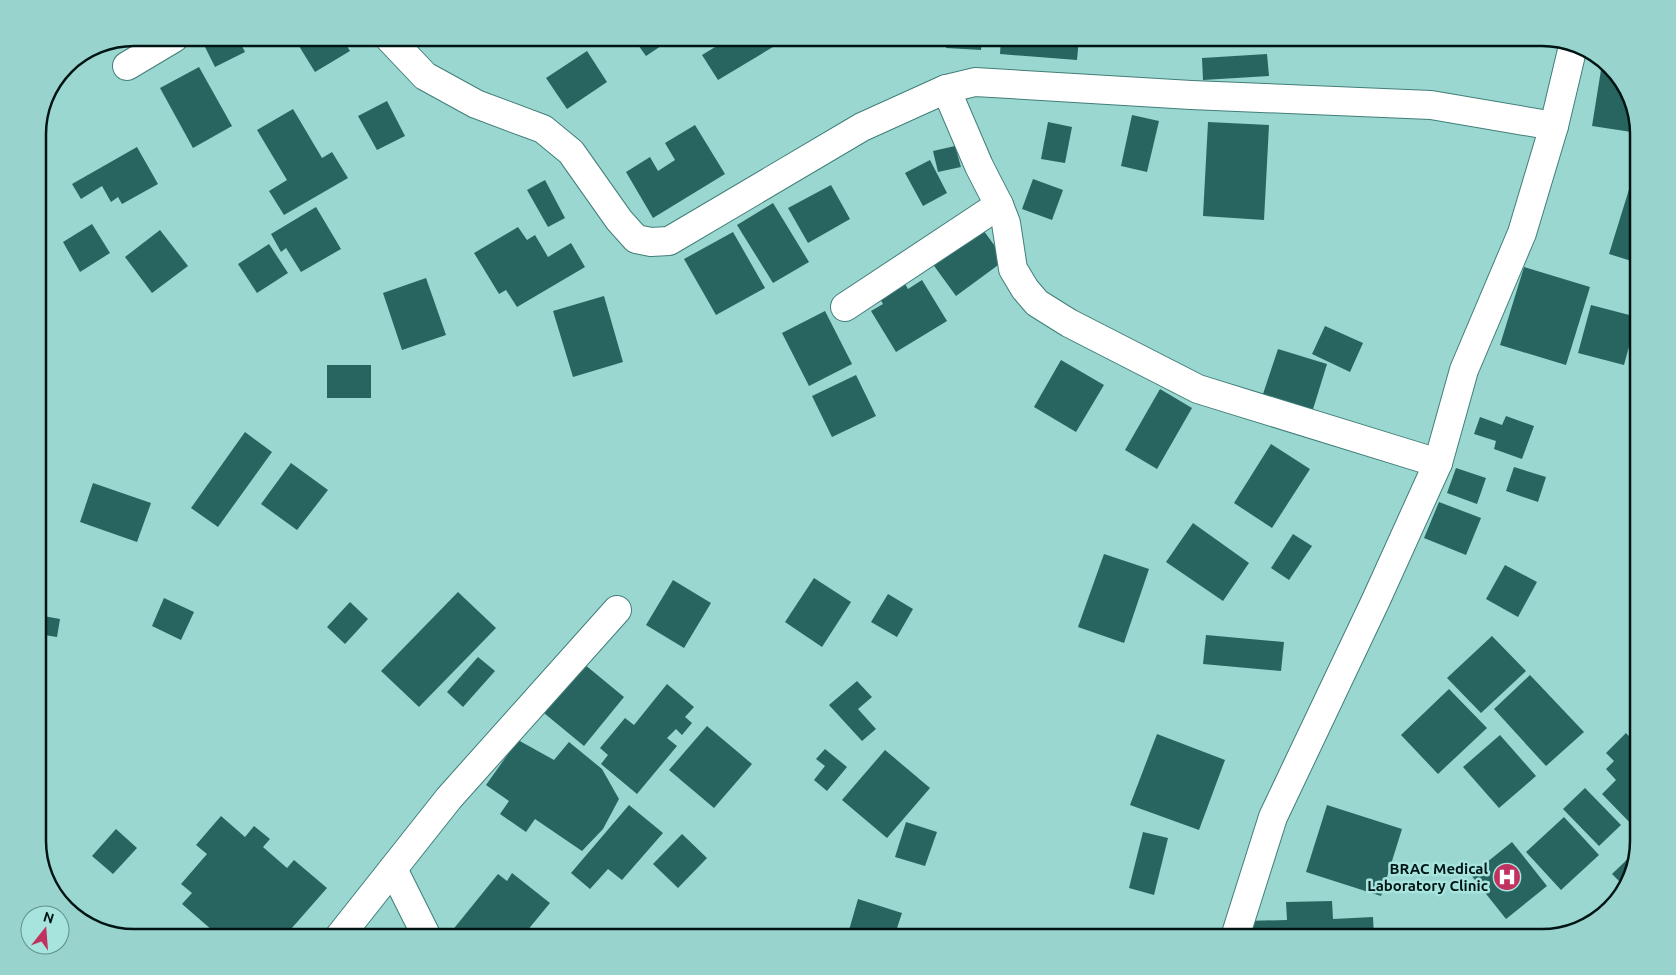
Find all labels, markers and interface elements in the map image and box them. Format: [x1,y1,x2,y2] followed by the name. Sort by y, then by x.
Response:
[1367,860,1488,894] place label: BRAC Medical Laboratory Clinic
[1492,862,1522,892] hospital icon: BRAC Medical Laboratory Clinic
[20,905,70,955] north arrow
[41,908,56,927] text: N

